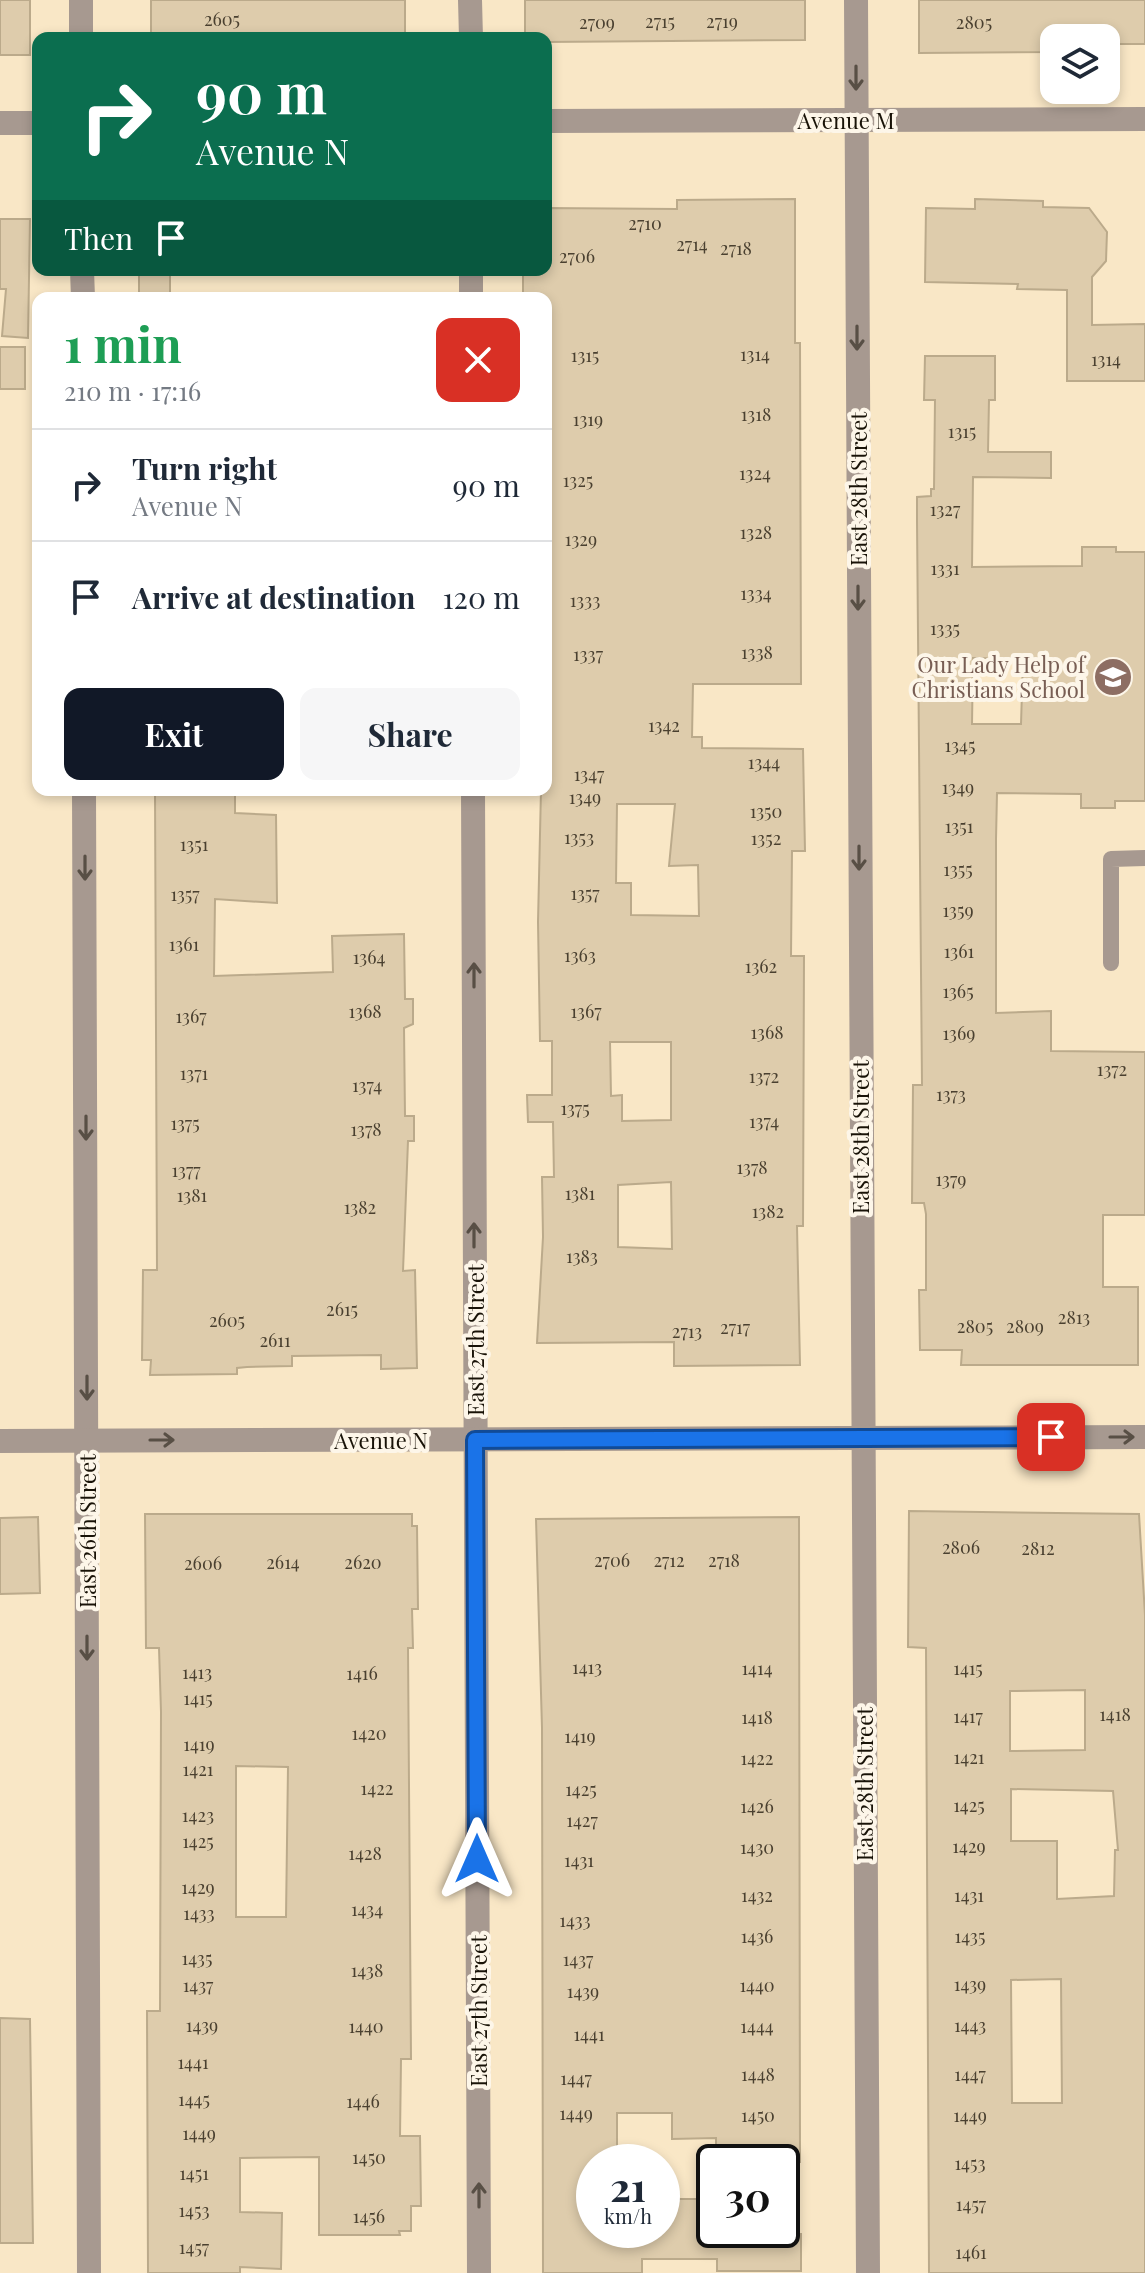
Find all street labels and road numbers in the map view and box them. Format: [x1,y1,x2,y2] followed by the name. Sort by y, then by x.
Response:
[796,105,895,135] street label: Avenue M
[843,411,873,566] street label: East 28th Street
[845,1059,875,1214] street label: East 28th Street
[460,1263,490,1416] street label: East 27th Street
[333,1425,428,1455] street label: Avenue N
[72,1453,102,1608] street label: East 26th Street
[849,1706,879,1861] street label: East 28th Street
[463,1934,493,2087] street label: East 27th Street

